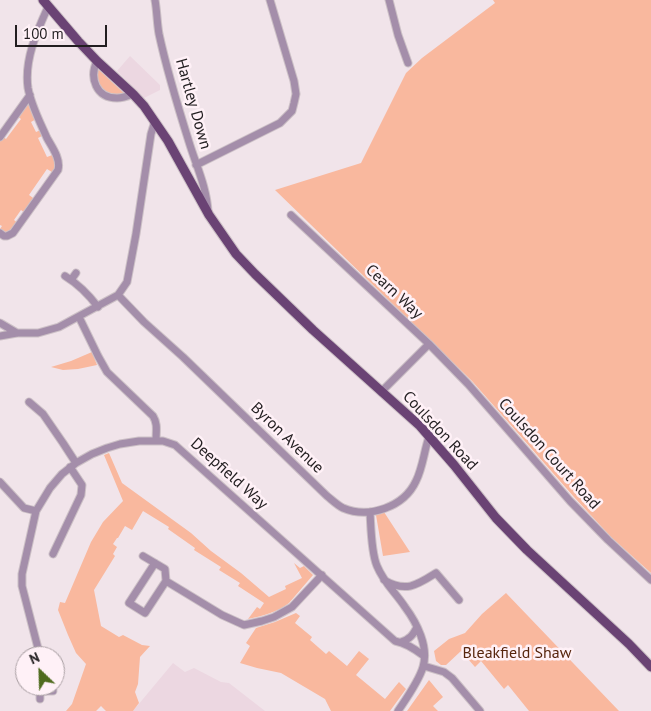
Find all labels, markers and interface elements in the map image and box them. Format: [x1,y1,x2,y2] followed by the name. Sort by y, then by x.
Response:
[18,15,110,47] scale bar
[23,24,64,43] text: 100 m
[171,56,215,152] street label: Hartley Down
[361,261,427,323] street label: Cearn Way
[398,387,482,475] street label: Coulsdon Road
[494,395,604,513] street label: Coulsdon Court Road
[247,399,327,477] street label: Byron Avenue
[186,434,272,514] street label: Deepfield Way
[462,643,572,663] park label: Bleakfield Shaw
[15,646,65,696] north arrow
[26,648,42,668] text: N

